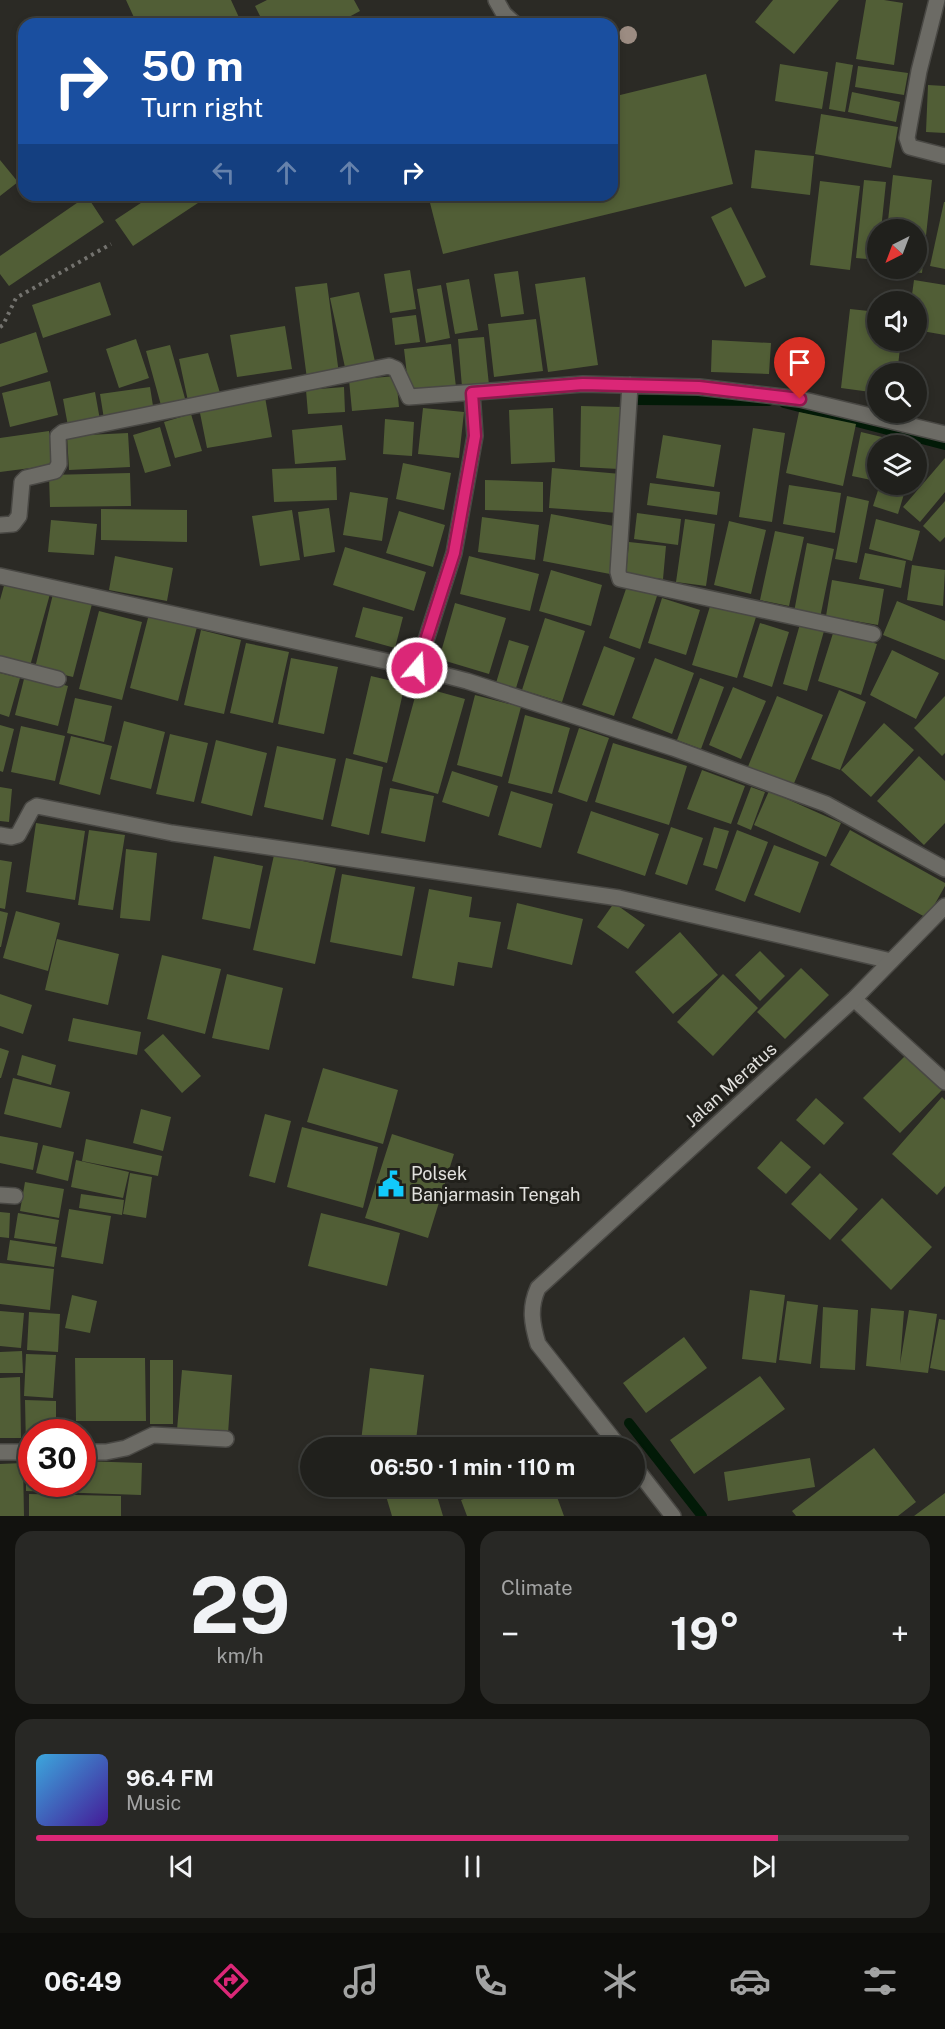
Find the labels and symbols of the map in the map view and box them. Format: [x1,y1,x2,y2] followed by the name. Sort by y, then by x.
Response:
[867,219,927,279] north arrow
[774,337,825,399] pin
[385,636,449,700] position arrow
[681,1038,781,1131] street label: Jalan Meratus
[411,1163,580,1205] place label: Polsek Banjarmasin Tengah
[376,1169,406,1199] public building icon: Polsek Banjarmasin Tengah
[18,1419,96,1497] speed limit sign: 30

